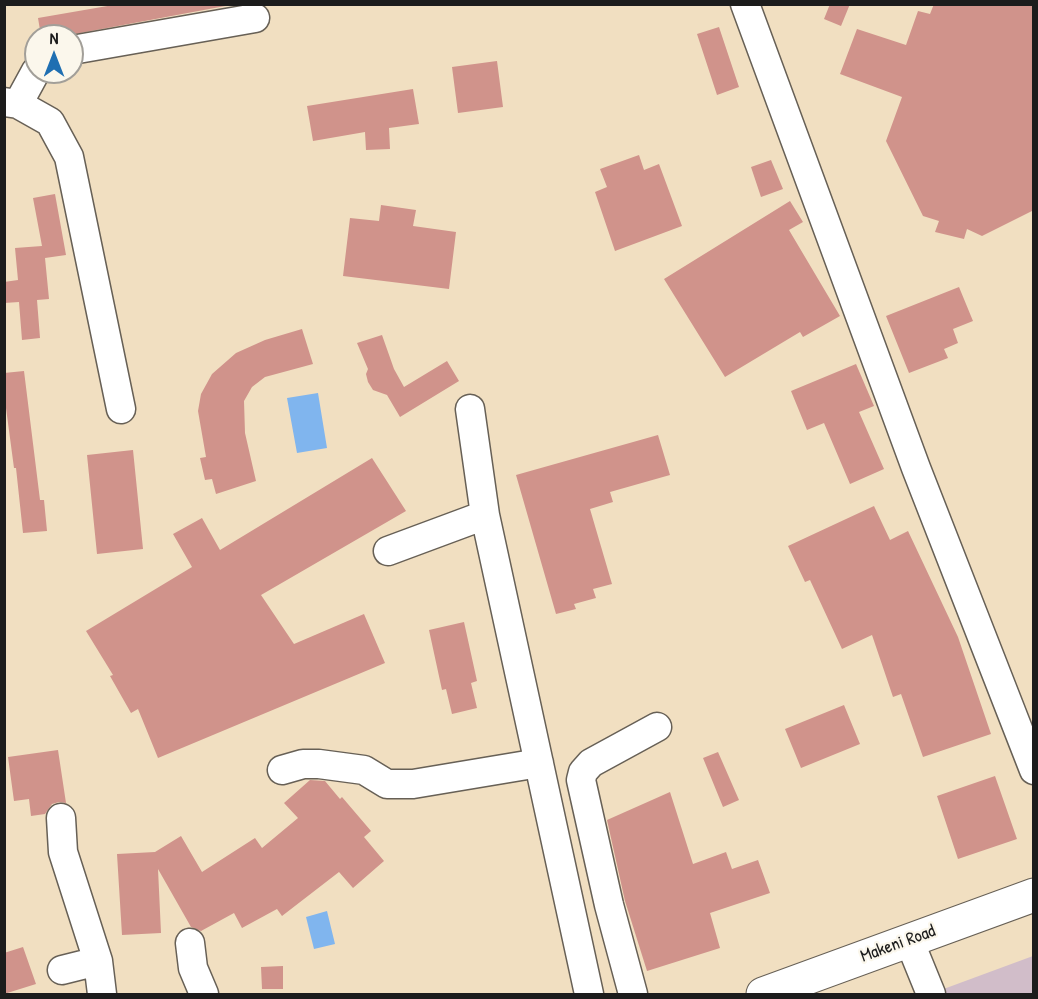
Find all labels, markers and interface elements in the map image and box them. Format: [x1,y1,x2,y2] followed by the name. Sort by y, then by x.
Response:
[24,24,84,84] north arrow
[50,27,58,49] text: N
[858,920,938,968] street label: Makeni Road

